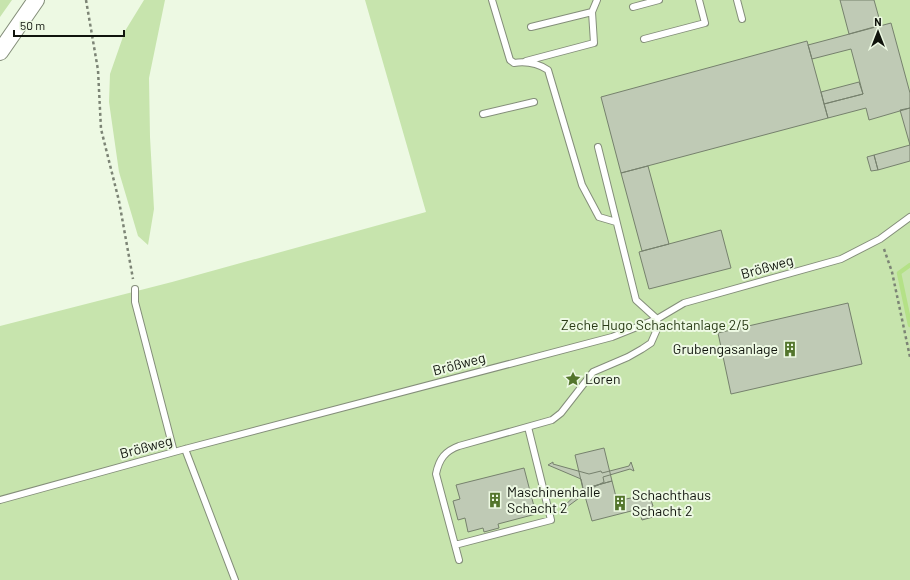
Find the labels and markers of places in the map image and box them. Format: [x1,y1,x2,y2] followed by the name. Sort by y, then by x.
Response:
[673,340,778,357] place label: Grubengasanlage
[781,340,799,358] building icon: Grubengasanlage
[564,370,582,388] place icon: Loren
[585,370,621,387] place label: Loren
[507,483,600,516] place label: Maschinenhalle Schacht 2
[632,486,711,519] place label: Schachthaus Schacht 2
[486,491,504,509] building icon: Maschinenhalle Schacht 2
[611,494,629,512] building icon: Schachthaus Schacht 2

